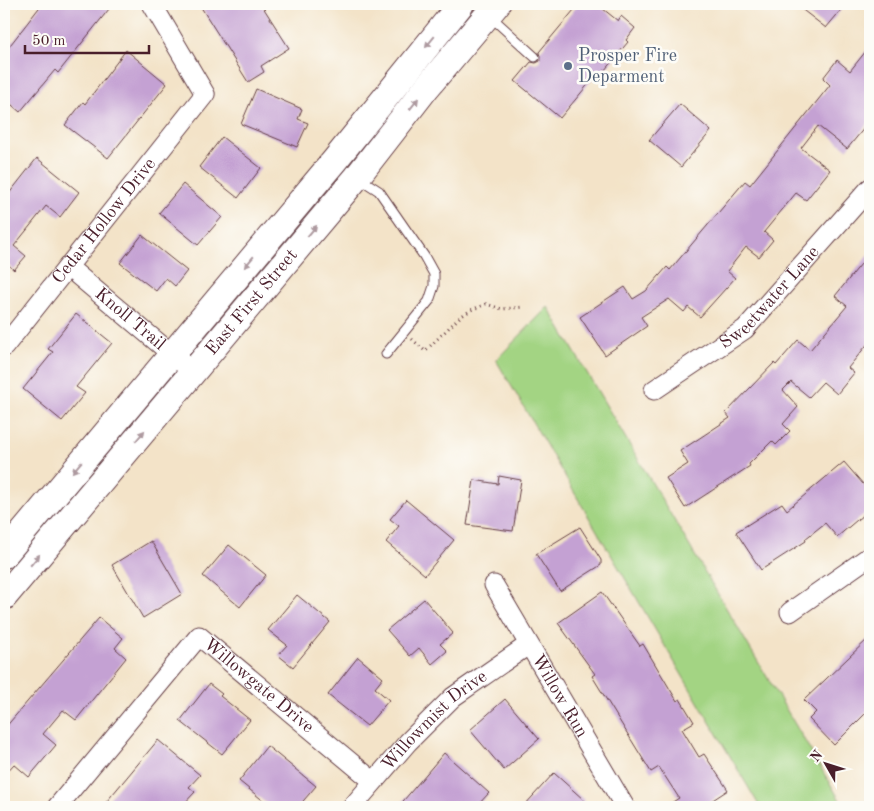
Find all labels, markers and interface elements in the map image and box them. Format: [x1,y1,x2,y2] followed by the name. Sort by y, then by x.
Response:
[25,22,149,54] scale bar
[32,34,66,49] text: 50 m
[424,35,435,48] one-way arrow
[578,47,677,86] place label: Prosper Fire Deparment
[562,60,574,72] marker: Prosper Fire Deparment
[408,98,419,111] one-way arrow
[49,155,159,287] street label: Cedar Hollow Drive
[306,224,317,237] one-way arrow
[716,243,823,352] street label: Sweetwater Lane
[202,246,301,359] street label: East First Street
[244,255,255,268] one-way arrow
[91,285,169,354] street label: Knoll Trail
[134,430,146,442] one-way arrow
[72,460,83,473] one-way arrow
[30,554,41,567] one-way arrow
[200,635,317,737] street label: Willowgate Drive
[528,651,591,741] street label: Willow Run
[379,667,490,774] street label: Willowmist Drive
[802,738,852,788] north arrow
[808,748,826,765] text: N

